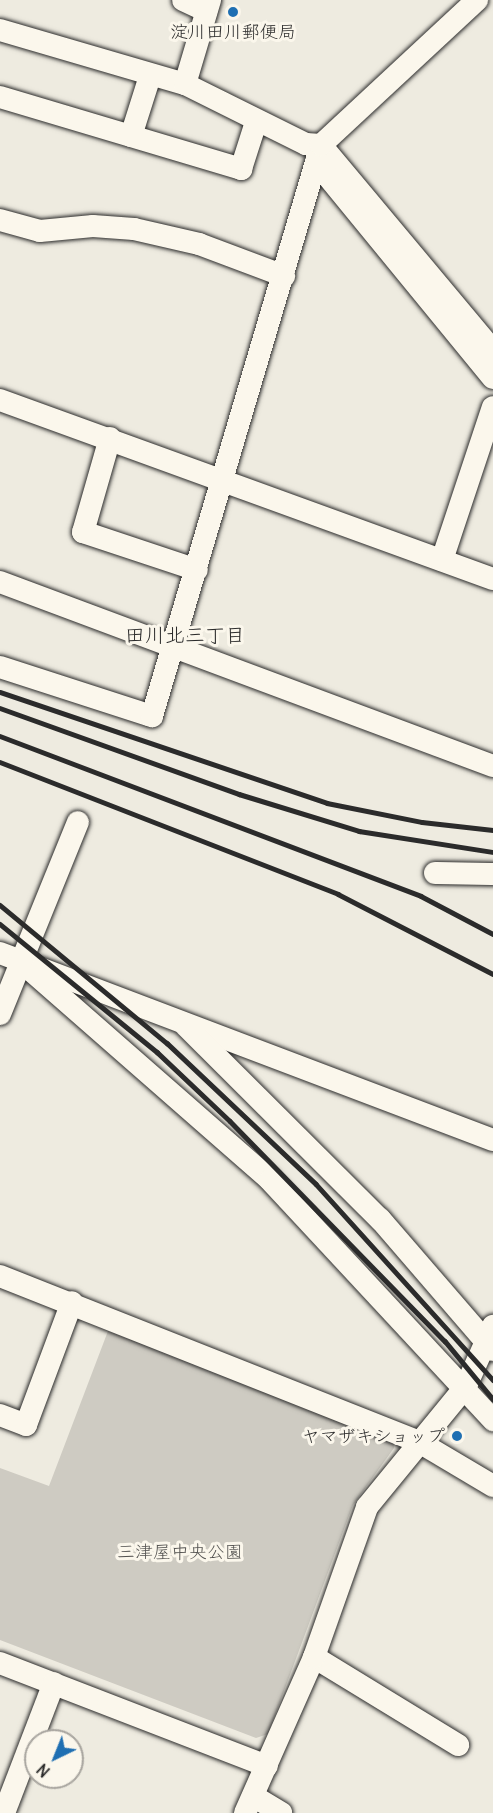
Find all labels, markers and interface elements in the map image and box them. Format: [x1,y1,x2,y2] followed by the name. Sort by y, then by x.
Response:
[226,5,240,19] marker: 淀川田川郵便局
[170,21,296,43] place label: 淀川田川郵便局
[125,622,245,646] district label: 田川北三丁目
[301,1425,445,1447] place label: ヤマザキショップ
[450,1429,464,1443] marker: ヤマザキショップ
[117,1541,243,1563] park label: 三津屋中央公園
[24,1729,84,1789] north arrow
[32,1760,54,1782] text: N

